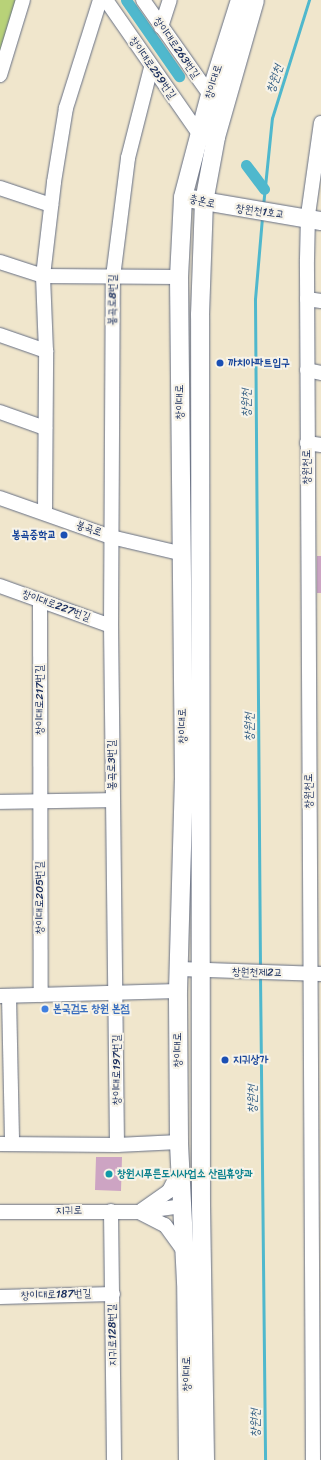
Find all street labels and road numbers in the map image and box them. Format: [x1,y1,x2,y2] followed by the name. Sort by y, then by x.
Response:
[150,15,202,81] street label: 창이대로263번길
[126,34,178,102] street label: 창이대로259번길
[203,63,225,101] street label: 창이대로
[188,193,216,211] street label: 충혼로
[235,202,285,222] street label: 창원천1호교
[106,274,120,326] street label: 봉곡로8번길
[173,384,187,420] street label: 창이대로
[300,449,314,485] street label: 창원천로
[74,518,104,540] street label: 봉곡로
[20,587,92,625] street label: 창이대로227번길
[33,665,47,735] street label: 창이대로217번길
[176,708,190,744] street label: 창이대로
[105,740,119,790] street label: 봉곡로3번길
[302,773,316,809] street label: 창원천로
[33,861,47,935] street label: 창이대로205번길
[232,966,282,980] street label: 창원천제2교
[171,1032,185,1068] street label: 창이대로
[110,1035,124,1105] street label: 창이대로197번길
[56,1204,82,1218] street label: 지귀로
[20,1287,92,1303] street label: 창이대로187번길
[106,1304,120,1366] street label: 지귀로128번길
[180,1356,194,1392] street label: 창이대로

